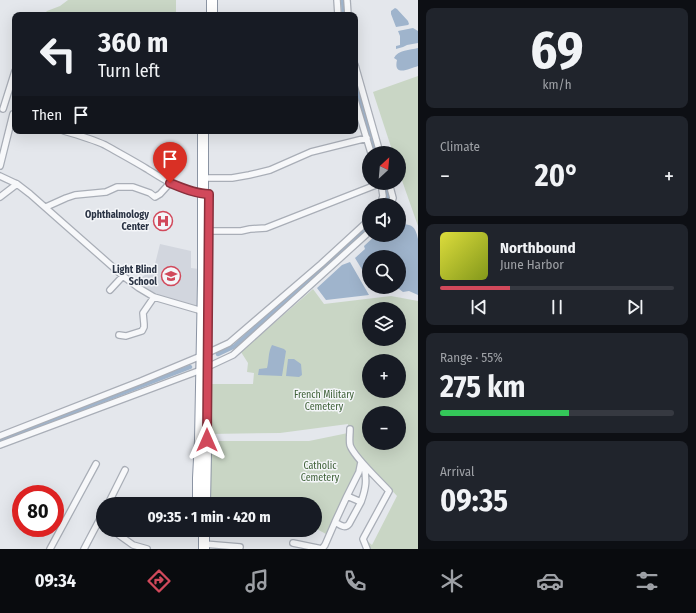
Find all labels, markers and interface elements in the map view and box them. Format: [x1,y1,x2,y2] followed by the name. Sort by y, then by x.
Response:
[530,19,584,82] text: 69
[98,26,168,59] text: 360 m
[32,28,84,80] icon: left
[98,60,160,82] text: Turn left
[543,77,572,92] text: km/h
[70,104,92,126] icon: arrive
[32,106,62,124] text: Then
[440,139,480,154] text: Climate
[153,142,187,183] pin
[362,146,406,190] north arrow
[362,146,406,450] map controls
[159,148,181,170] icon: arrive
[535,158,579,194] text: 20°
[440,163,450,190] text: −
[664,163,674,190] text: +
[362,198,406,242] button: sound
[85,209,149,233] place label: Ophthalmology Center
[152,210,174,232] hospital icon: Ophthalmology Center
[500,239,576,257] text: Northbound
[362,250,406,294] button: search
[500,257,564,272] text: June Harbor
[112,264,157,288] place label: Light Blind School
[160,265,182,287] school or university icon: Light Blind School
[468,296,490,318] icon: previous
[546,296,568,318] icon: pause
[624,296,646,318] icon: next
[362,302,406,346] button: layers
[440,350,503,365] text: Range · 55%
[362,354,406,398] button: +
[440,369,525,405] text: 275 km
[294,389,355,413] park label: French Military Cemetery
[362,406,406,450] button: −
[186,419,228,461] position arrow
[301,460,340,484] park label: Catholic Cemetery
[440,464,474,479] text: Arrival
[440,483,508,519] text: 09:35
[12,485,64,537] speed limit sign: 80
[147,508,271,526] text: 09:35 · 1 min · 420 m
[145,567,173,595] icon: directions
[243,567,271,595] icon: music
[341,567,369,595] icon: phone
[438,567,466,595] icon: climate
[536,567,564,595] icon: car
[633,567,661,595] icon: filters
[35,570,76,592] text: 09:34

